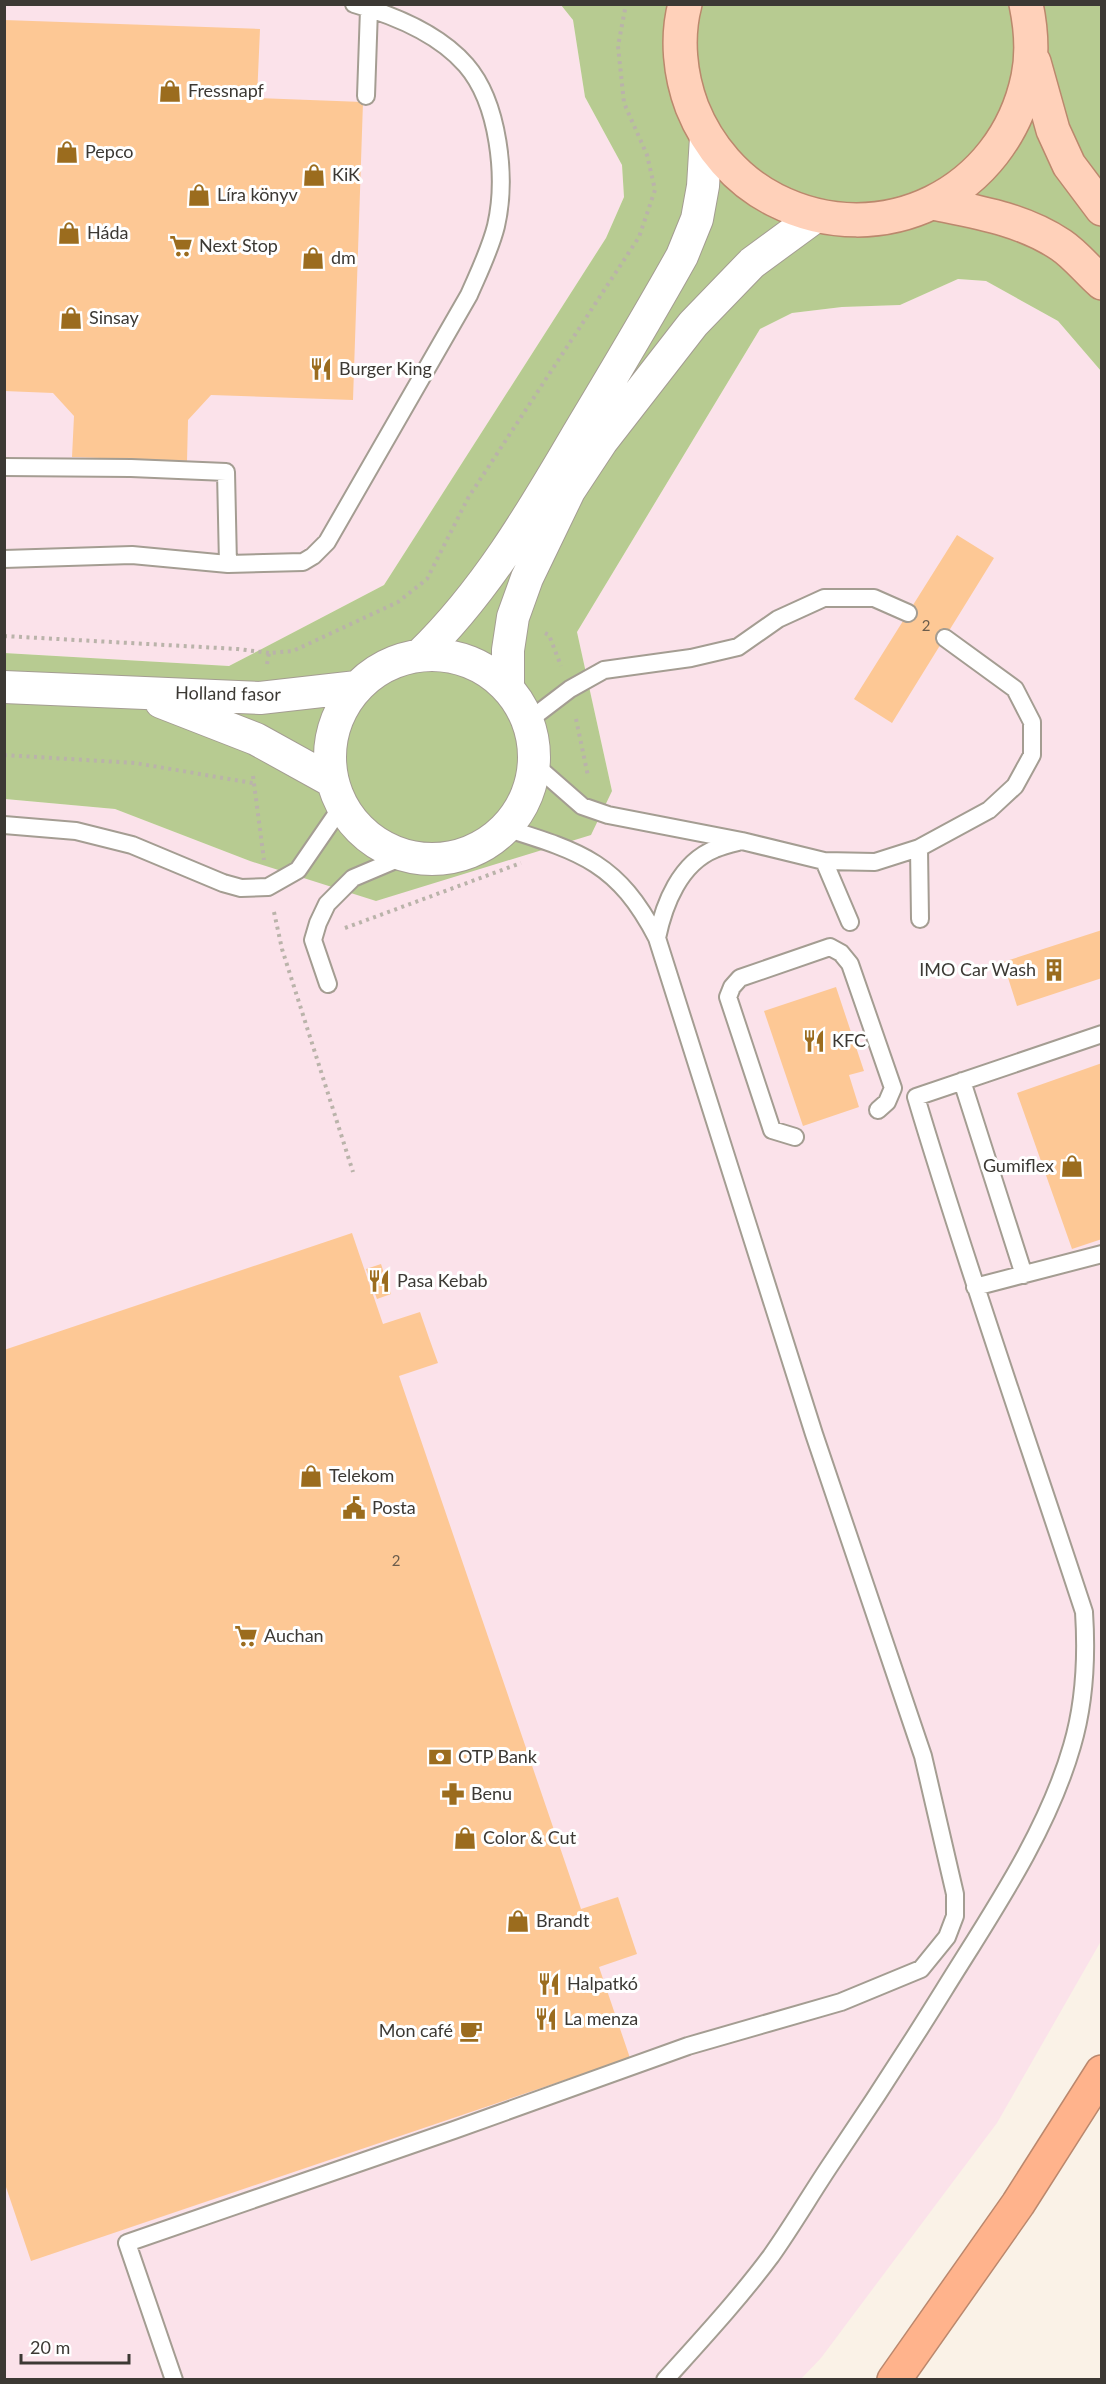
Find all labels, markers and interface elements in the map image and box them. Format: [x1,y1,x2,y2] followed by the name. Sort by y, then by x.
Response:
[157,78,183,104] shop icon: Fressnapf
[188,79,265,101] place label: Fressnapf
[54,139,80,165] shop icon: Pepco
[85,140,134,162] place label: Pepco
[301,162,327,188] shop icon: KiK
[332,163,360,185] place label: KiK
[186,182,212,208] shop icon: Líra könyv
[217,183,298,205] place label: Líra könyv
[56,220,82,246] shop icon: Háda
[87,221,128,243] place label: Háda
[168,233,194,259] supermarket icon: Next Stop
[199,234,278,256] place label: Next Stop
[300,245,326,271] shop icon: dm
[331,246,356,268] place label: dm
[58,305,84,331] shop icon: Sinsay
[89,306,140,328] place label: Sinsay
[308,356,334,382] restaurant icon: Burger King
[339,357,432,379] place label: Burger King
[922,616,930,634] house number: 2
[175,681,281,705] street label: Holland fasor
[1041,957,1067,983] building icon: IMO Car Wash
[919,958,1036,980] place label: IMO Car Wash
[801,1028,827,1054] restaurant icon: KFC
[832,1029,866,1051] place label: KFC
[1059,1153,1085,1179] shop icon: Gumiflex
[983,1154,1054,1176] place label: Gumiflex
[366,1268,392,1294] restaurant icon: Pasa Kebab
[397,1269,488,1291] place label: Pasa Kebab
[298,1463,324,1489] shop icon: Telekom
[329,1464,394,1486] place label: Telekom
[341,1495,367,1521] public building icon: Posta
[372,1496,416,1518] place label: Posta
[392,1551,400,1569] house number: 2
[233,1623,259,1649] supermarket icon: Auchan
[264,1624,324,1646] place label: Auchan
[427,1744,453,1770] bank icon: OTP Bank
[458,1745,538,1767] place label: OTP Bank
[440,1781,466,1807] pharmacy icon: Benu
[471,1782,512,1804] place label: Benu
[452,1825,478,1851] shop icon: Color & Cut
[483,1826,577,1848] place label: Color & Cut
[505,1908,531,1934] shop icon: Brandt
[536,1909,590,1931] place label: Brandt
[536,1971,562,1997] restaurant icon: Halpatkó
[567,1972,638,1994] place label: Halpatkó
[533,2006,559,2032] restaurant icon: La menza
[564,2007,638,2029] place label: La menza
[458,2018,484,2044] cafe icon: Mon café
[379,2019,453,2041] place label: Mon café
[21,2327,129,2365] scale bar
[30,2336,70,2358] text: 20 m

